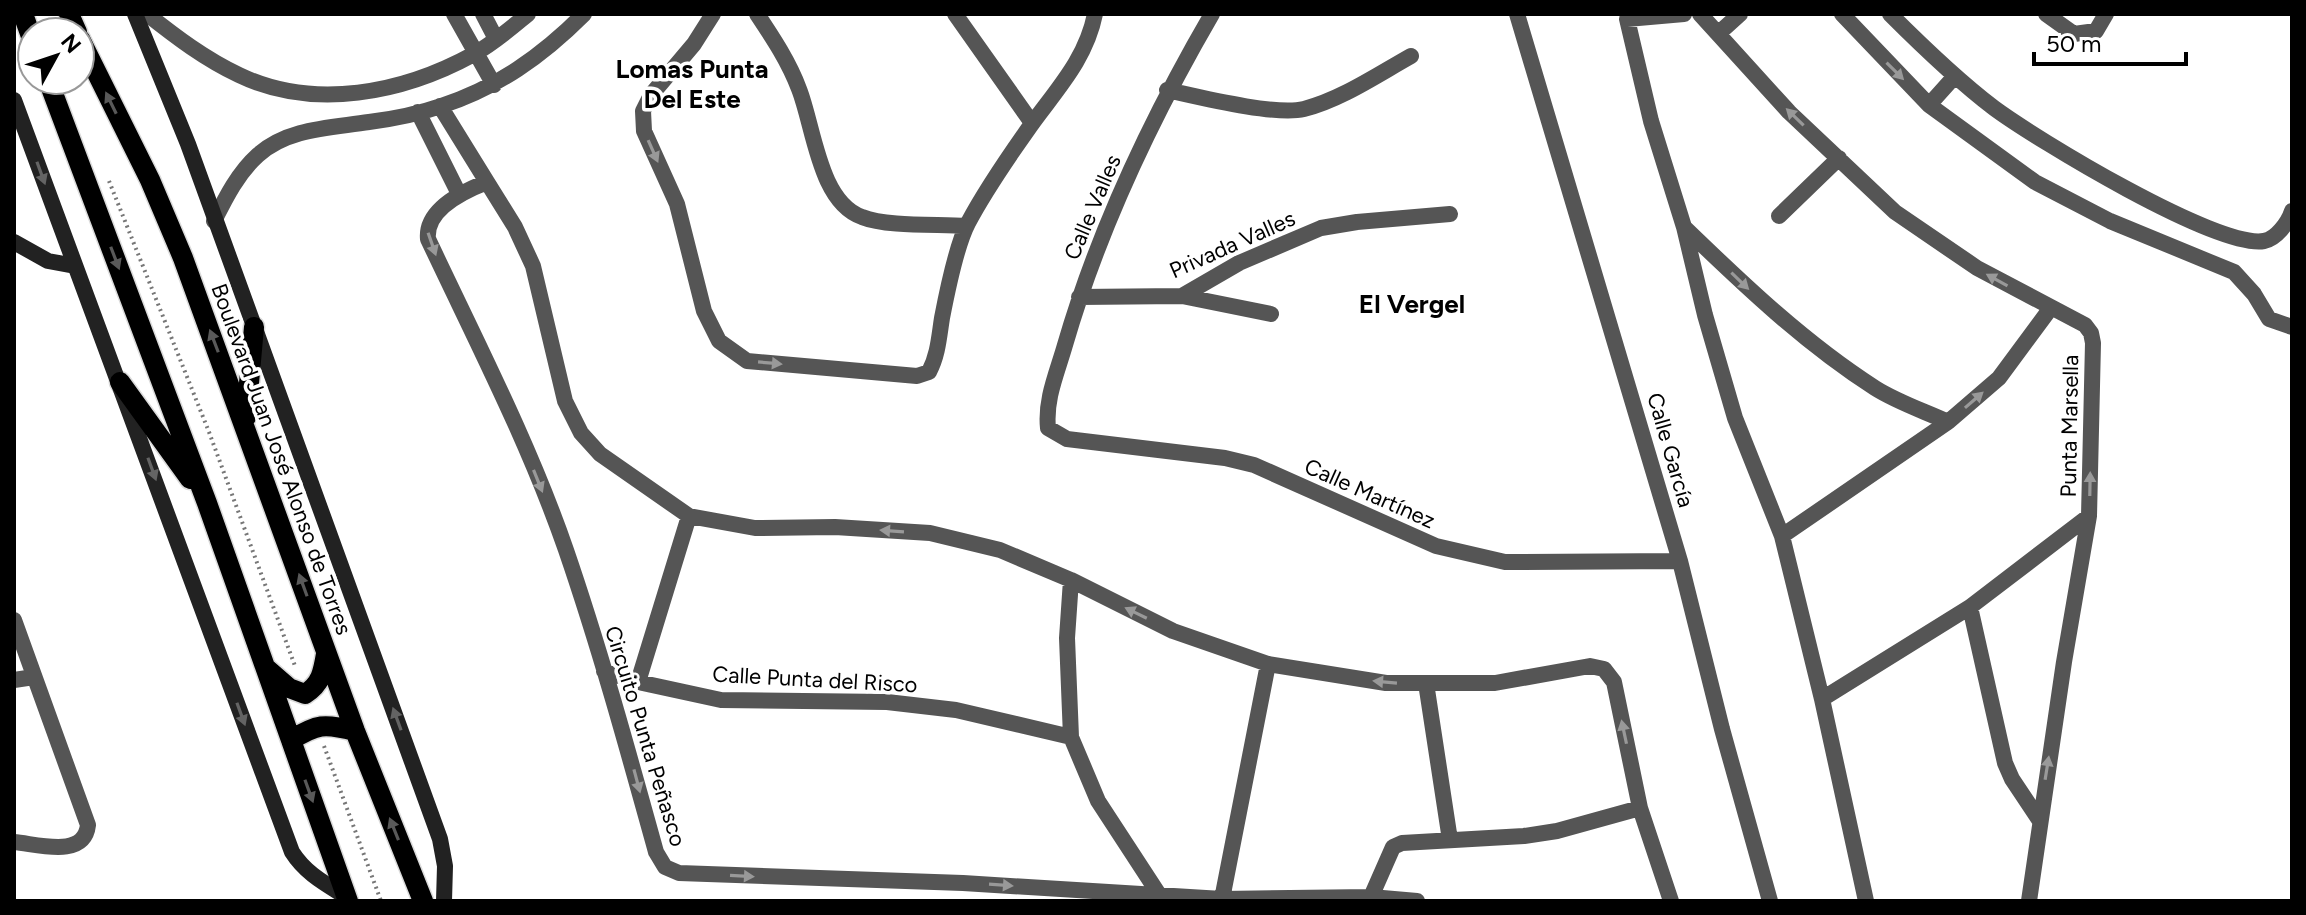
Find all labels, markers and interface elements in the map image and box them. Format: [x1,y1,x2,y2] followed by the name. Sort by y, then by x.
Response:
[16,16,96,96] north arrow
[2034,16,2186,66] scale bar
[55,28,87,59] text: N
[2046,29,2102,58] text: 50 m
[615,53,769,115] district label: Lomas Punta Del Este
[1885,61,1904,80] one-way arrow
[104,91,118,114] one-way arrow
[1786,109,1805,127] one-way arrow
[646,139,660,162] one-way arrow
[1058,150,1127,264] street label: Calle Valles
[35,161,48,185] one-way arrow
[1165,205,1299,284] street label: Privada Valles
[426,232,438,256] one-way arrow
[109,246,122,270] one-way arrow
[1730,272,1749,290] one-way arrow
[1986,273,2008,287] one-way arrow
[205,280,358,638] street label: Boulevard Juan José Alonso de Torres
[1359,288,1465,320] district label: El Vergel
[207,329,220,353] one-way arrow
[2055,355,2084,498] street label: Punta Marsella
[758,357,783,370] one-way arrow
[1641,390,1700,510] street label: Calle García
[1965,391,1984,409] one-way arrow
[1300,453,1439,534] street label: Calle Martínez
[146,457,159,481] one-way arrow
[532,469,545,493] one-way arrow
[2084,471,2096,496] one-way arrow
[879,524,904,537] one-way arrow
[296,573,308,597] one-way arrow
[1125,606,1148,619] one-way arrow
[599,623,692,850] street label: Circuito Punta Peñasco
[712,661,918,698] street label: Calle Punta del Risco
[1372,675,1397,688] one-way arrow
[235,702,248,726] one-way arrow
[390,707,402,731] one-way arrow
[1617,719,1630,744] one-way arrow
[2042,756,2054,781] one-way arrow
[631,768,643,793] one-way arrow
[303,780,316,804] one-way arrow
[387,817,400,841] one-way arrow
[730,870,755,883] one-way arrow
[989,879,1014,892] one-way arrow

